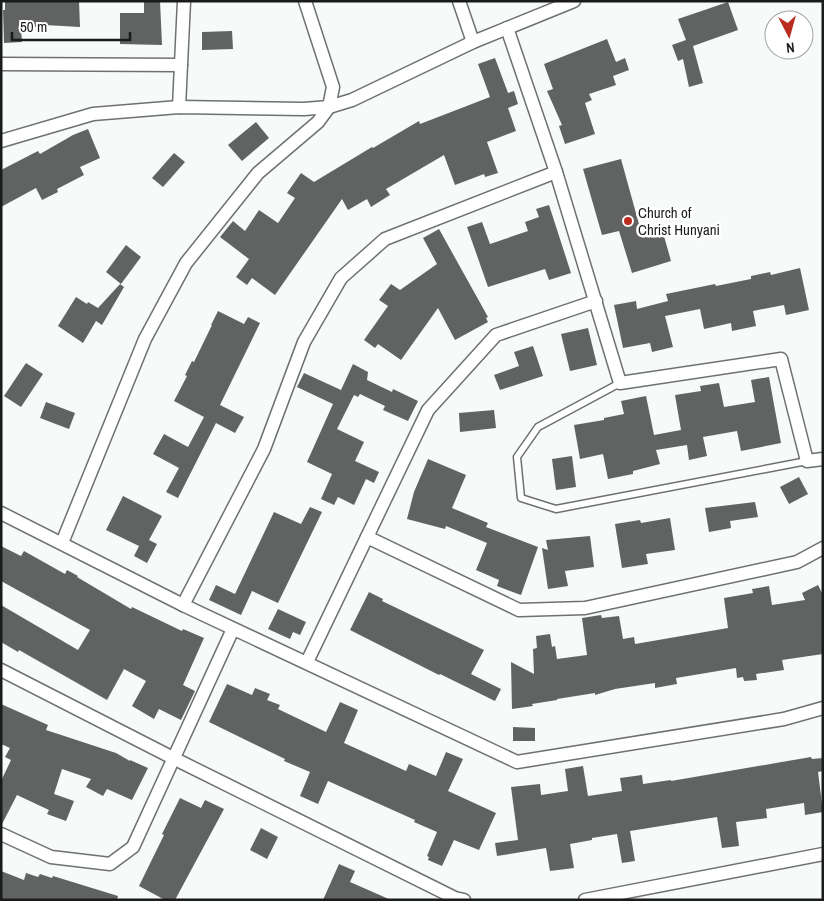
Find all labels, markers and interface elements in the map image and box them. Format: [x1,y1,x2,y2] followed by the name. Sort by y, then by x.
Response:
[12,10,130,42] scale bar
[764,10,814,60] north arrow
[20,16,47,37] text: 50 m
[785,39,795,57] text: N
[638,202,720,240] place label: Church of Christ Hunyani
[622,215,634,227] marker: Church of Christ Hunyani

